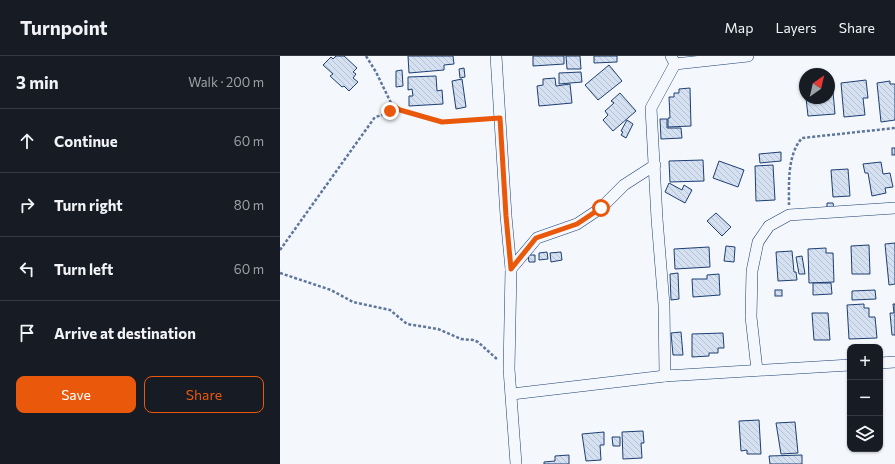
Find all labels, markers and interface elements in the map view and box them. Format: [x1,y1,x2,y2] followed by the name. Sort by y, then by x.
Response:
[20,16,108,39] text: Turnpoint
[725,19,753,36] text: Map
[775,19,817,36] text: Layers
[839,19,875,36] text: Share
[799,68,835,104] north arrow
[16,72,59,93] text: 3 min
[188,74,264,90] text: Walk · 200 m
[381,102,399,120] route end
[16,130,38,152] icon: ahead
[54,132,118,150] text: Continue
[234,133,264,149] text: 60 m
[16,194,38,216] icon: right
[54,196,123,214] text: Turn right
[234,197,264,213] text: 80 m
[592,199,610,217] route start
[16,258,38,280] icon: left
[54,260,113,278] text: Turn left
[234,261,264,277] text: 60 m
[16,322,38,344] icon: arrive
[54,324,196,342] text: Arrive at destination
[847,344,883,452] map controls
[847,344,883,380] button: +
[16,376,136,413] button: Save
[144,376,264,413] button: Share
[847,380,883,416] button: −
[847,416,883,452] button: layers

